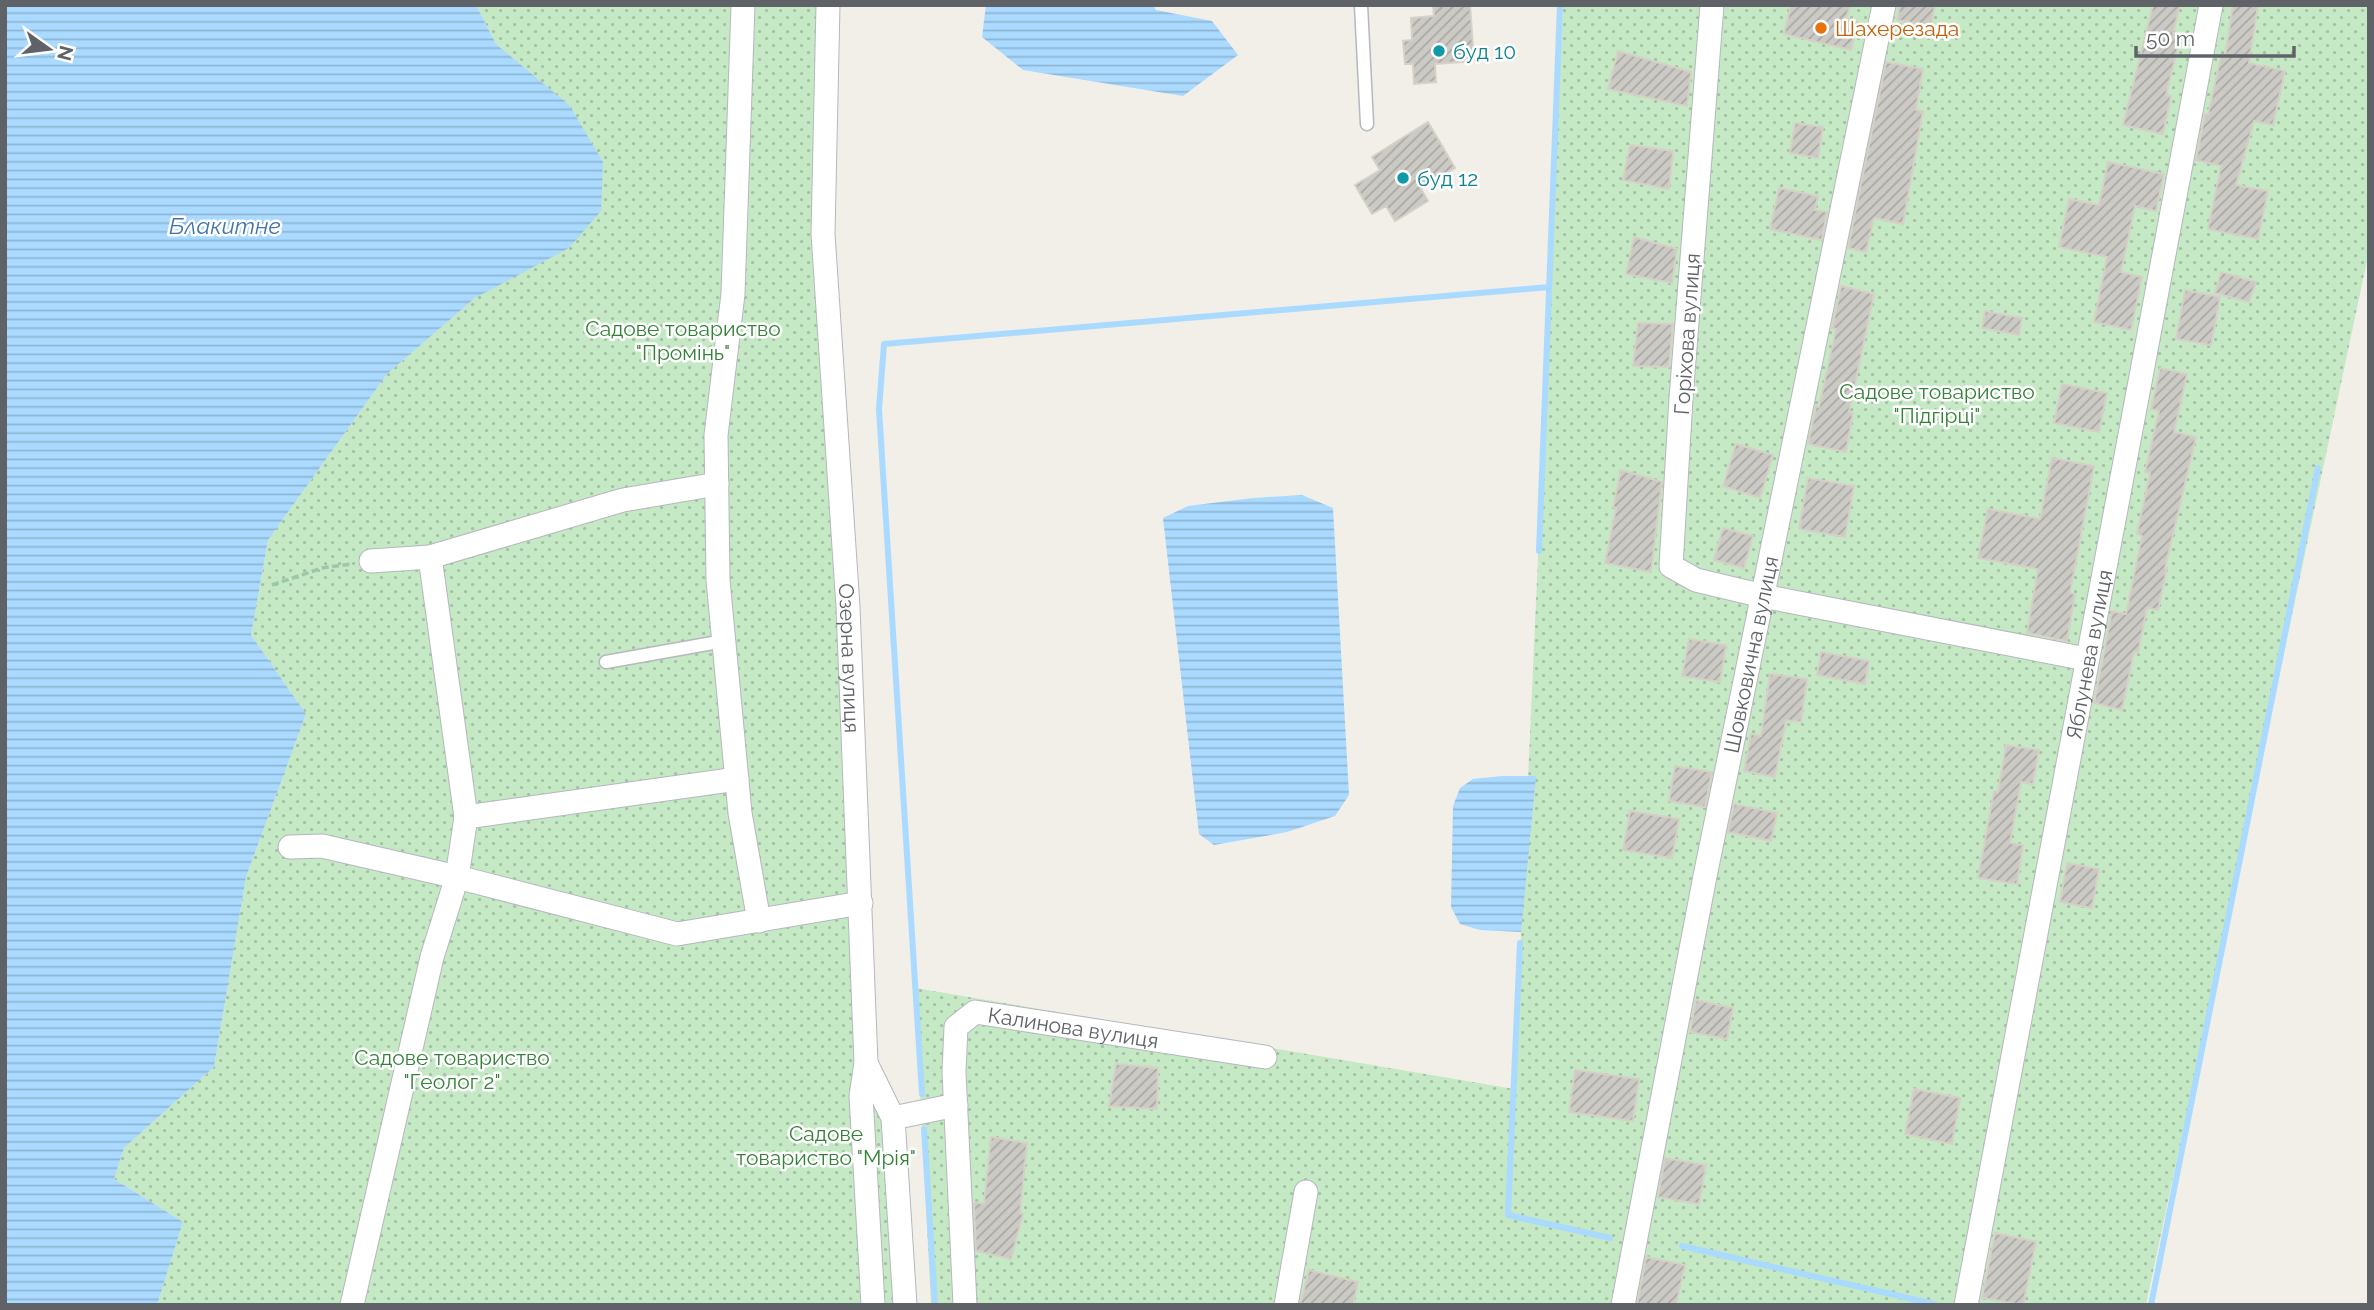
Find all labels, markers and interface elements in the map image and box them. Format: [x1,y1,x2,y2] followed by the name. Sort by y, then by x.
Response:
[14,14,84,84] north arrow
[2136,14,2294,58] scale bar
[1835,16,1959,41] place label: Шахерезада
[1813,20,1829,36] marker: Шахерезада
[2146,26,2195,51] text: 50 m
[1453,39,1516,64] place label: буд 10
[53,43,78,63] text: N
[1431,43,1447,59] marker: буд 10
[1417,166,1478,191] place label: буд 12
[1395,170,1411,186] marker: буд 12
[169,212,281,239] water label: Блакитне
[1669,252,1705,416] street label: Горіхова вулиця
[585,316,781,365] park label: Садове товариство "Промінь"
[1839,379,2035,428] park label: Садове товариство "Підгірці"
[1718,554,1783,755] street label: Шовковична вулиця
[2060,567,2117,741] street label: Яблунева вулиця
[834,582,865,733] street label: Озерна вулиця
[986,1002,1160,1053] street label: Калинова вулиця
[354,1045,550,1094] park label: Садове товариство "Геолог 2"
[736,1121,916,1170] park label: Садове товариство "Мрія"

